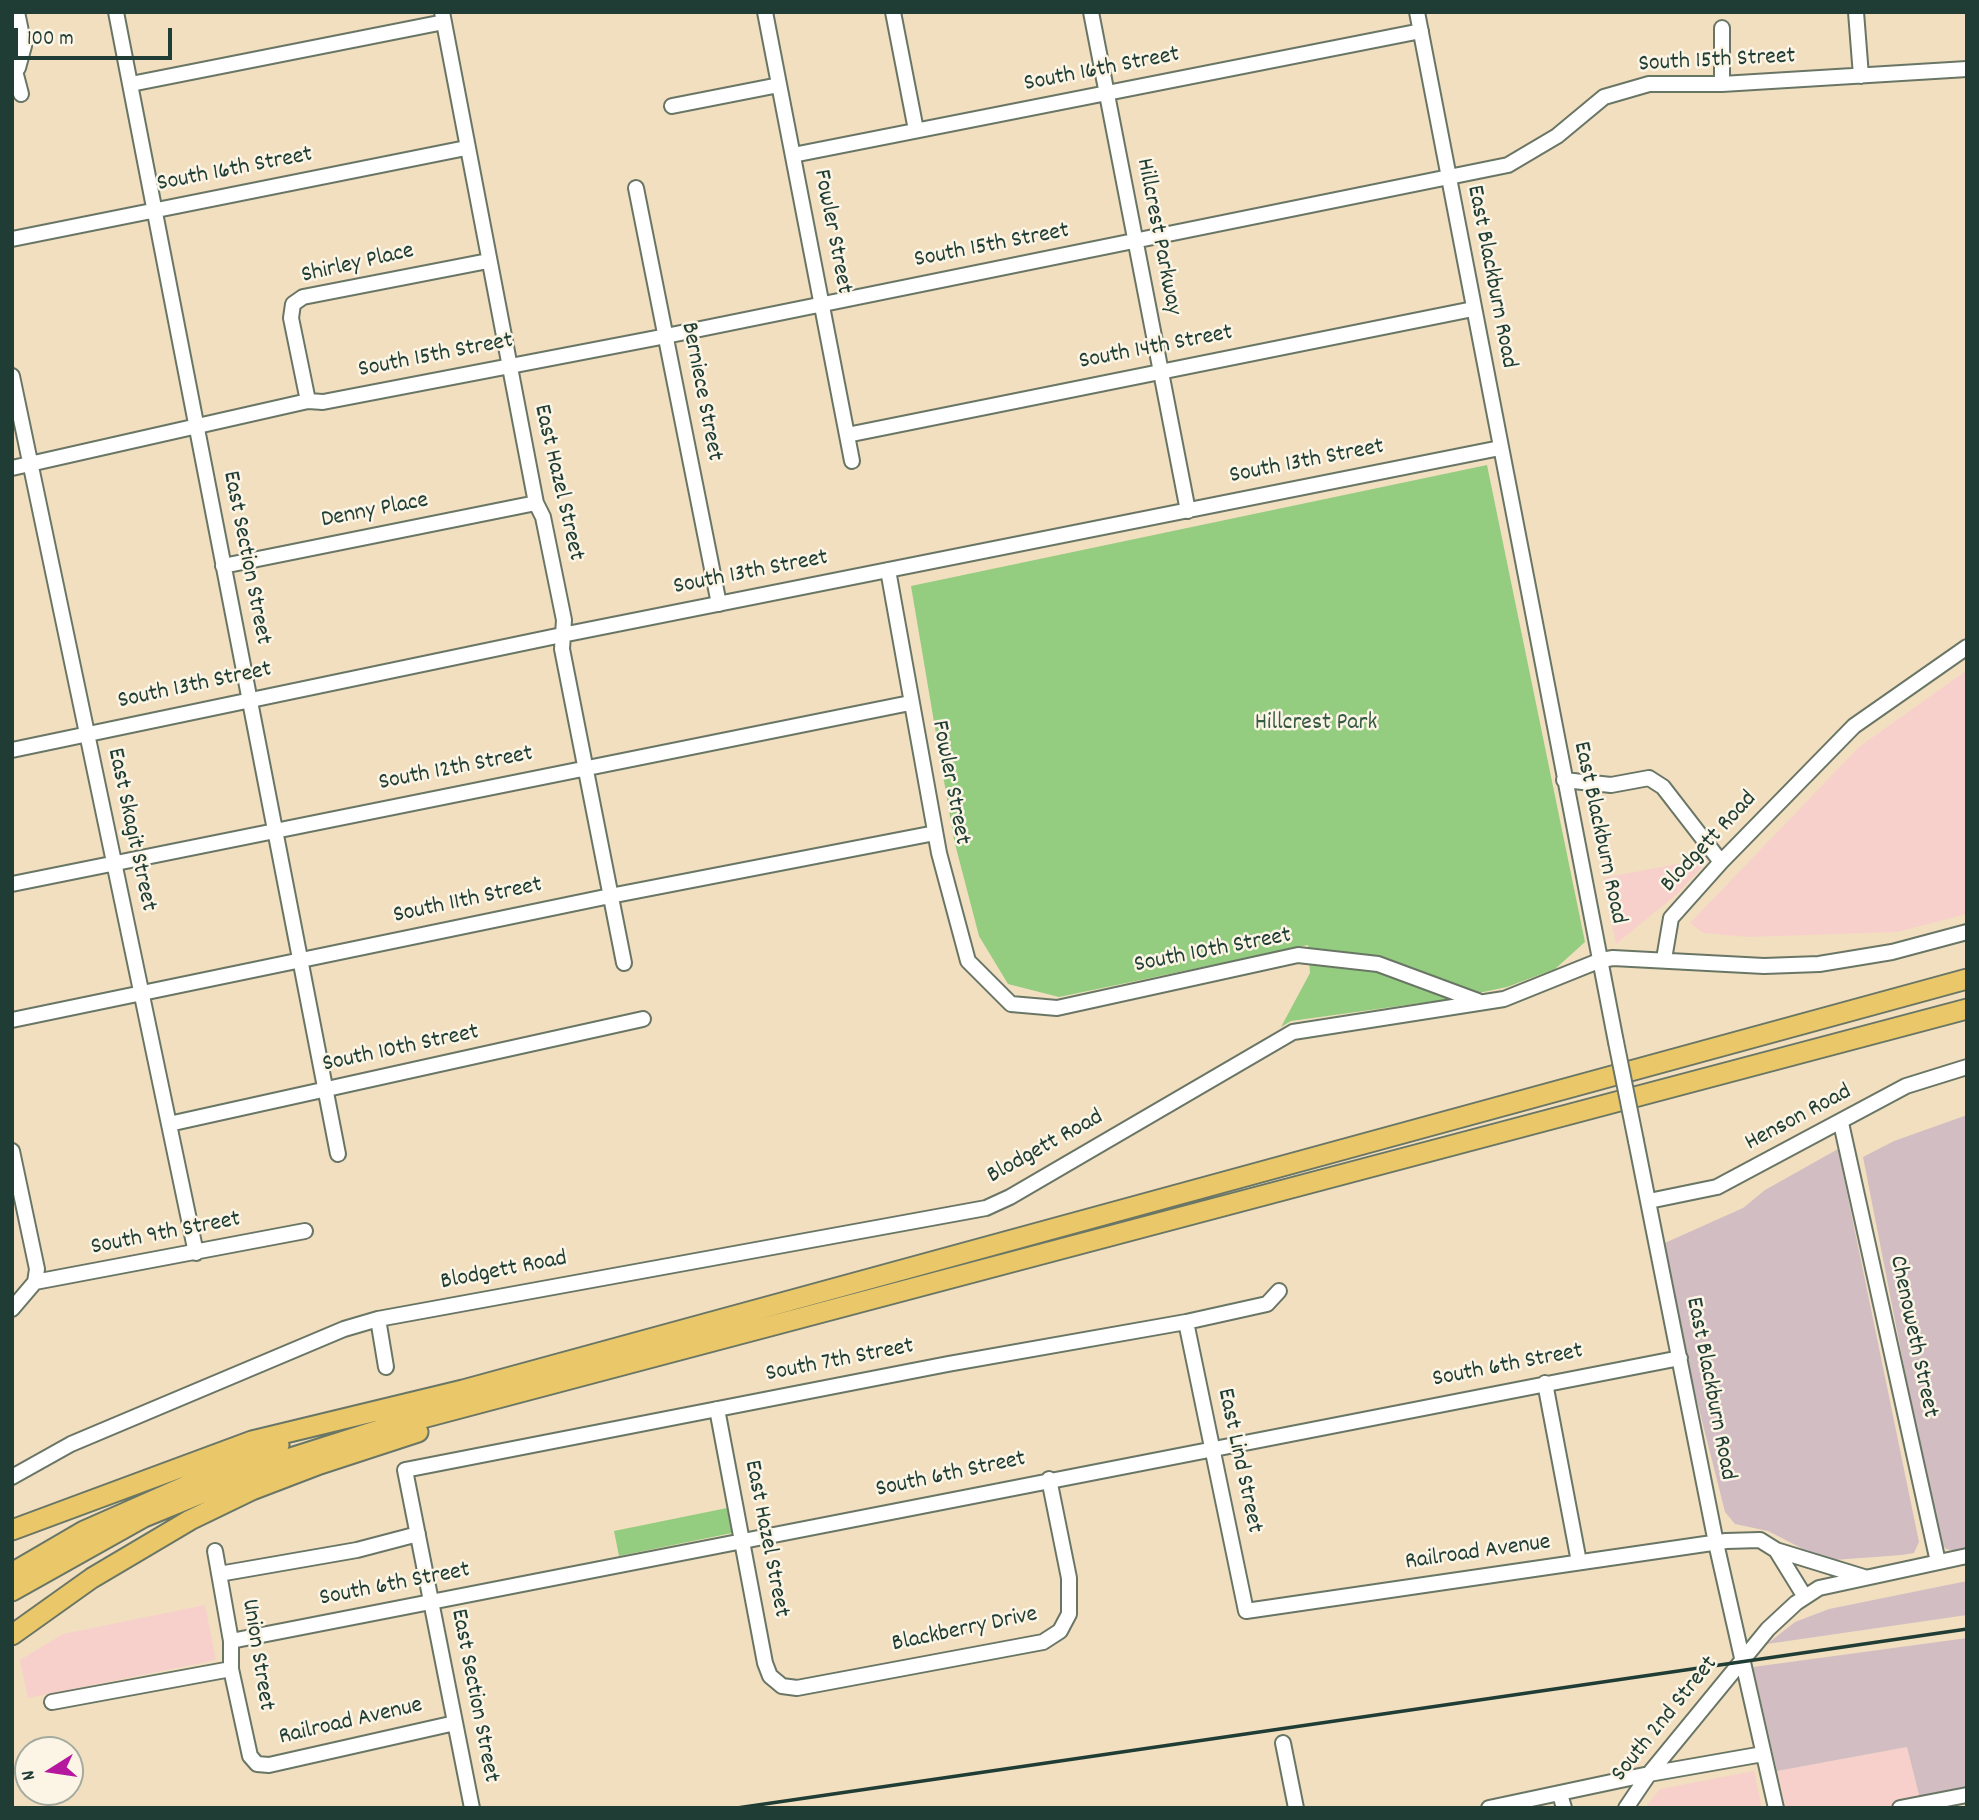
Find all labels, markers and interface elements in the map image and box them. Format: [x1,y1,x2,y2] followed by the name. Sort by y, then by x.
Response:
[18,14,175,58] scale bar
[27,25,74,55] text: 100 m
[1022,42,1182,100] street label: South 16th Street
[1638,44,1796,80] street label: South 15th Street
[155,142,315,200] street label: South 16th Street
[1128,156,1186,318] street label: Hillcrest Parkway
[805,167,857,297] street label: Fowler Street
[1458,183,1522,371] street label: East Blackburn Road
[912,218,1072,276] street label: South 15th Street
[299,238,417,292] street label: Shirley Place
[672,320,728,464] street label: Berniece Street
[1077,320,1235,378] street label: South 14th Street
[356,328,516,386] street label: South 15th Street
[525,402,589,564] street label: East Hazel Street
[1227,434,1387,492] street label: South 13th Street
[214,469,276,647] street label: East Section Street
[319,488,431,536] street label: Denny Place
[671,545,831,603] street label: South 13th Street
[115,657,275,717] street label: South 13th Street
[1255,711,1377,739] park label: Hillcrest Park
[923,718,975,848] street label: Fowler Street
[1565,739,1631,927] street label: East Blackburn Road
[377,741,535,799] street label: South 12th Street
[99,746,161,914] street label: East Skagit Street
[1656,786,1764,900] street label: Blodgett Road
[391,872,545,932] street label: South 11th Street
[1132,923,1294,981] street label: South 10th Street
[320,1019,482,1081] street label: South 10th Street
[1741,1079,1857,1159] street label: Henson Road
[983,1104,1109,1192] street label: Blodgett Road
[89,1206,243,1264] street label: South 9th Street
[438,1246,570,1298] street label: Blodgett Road
[1881,1253,1943,1421] street label: Chenoweth Street
[1677,1295,1741,1483] street label: East Blackburn Road
[764,1334,916,1390] street label: South 7th Street
[1430,1338,1586,1396] street label: South 6th Street
[1209,1386,1267,1536] street label: East Lind Street
[873,1446,1029,1506] street label: South 6th Street
[736,1458,794,1620] street label: East Hazel Street
[1404,1530,1552,1578] street label: Railroad Avenue
[317,1557,473,1615] street label: South 6th Street
[233,1597,279,1713] street label: Union Street
[890,1602,1040,1660] street label: Blackberry Drive
[442,1607,504,1785] street label: East Section Street
[1606,1651,1726,1789] street label: South 2nd Street
[276,1693,426,1753] street label: Railroad Avenue
[14,1736,84,1806] north arrow
[16,1768,44,1782] text: N

